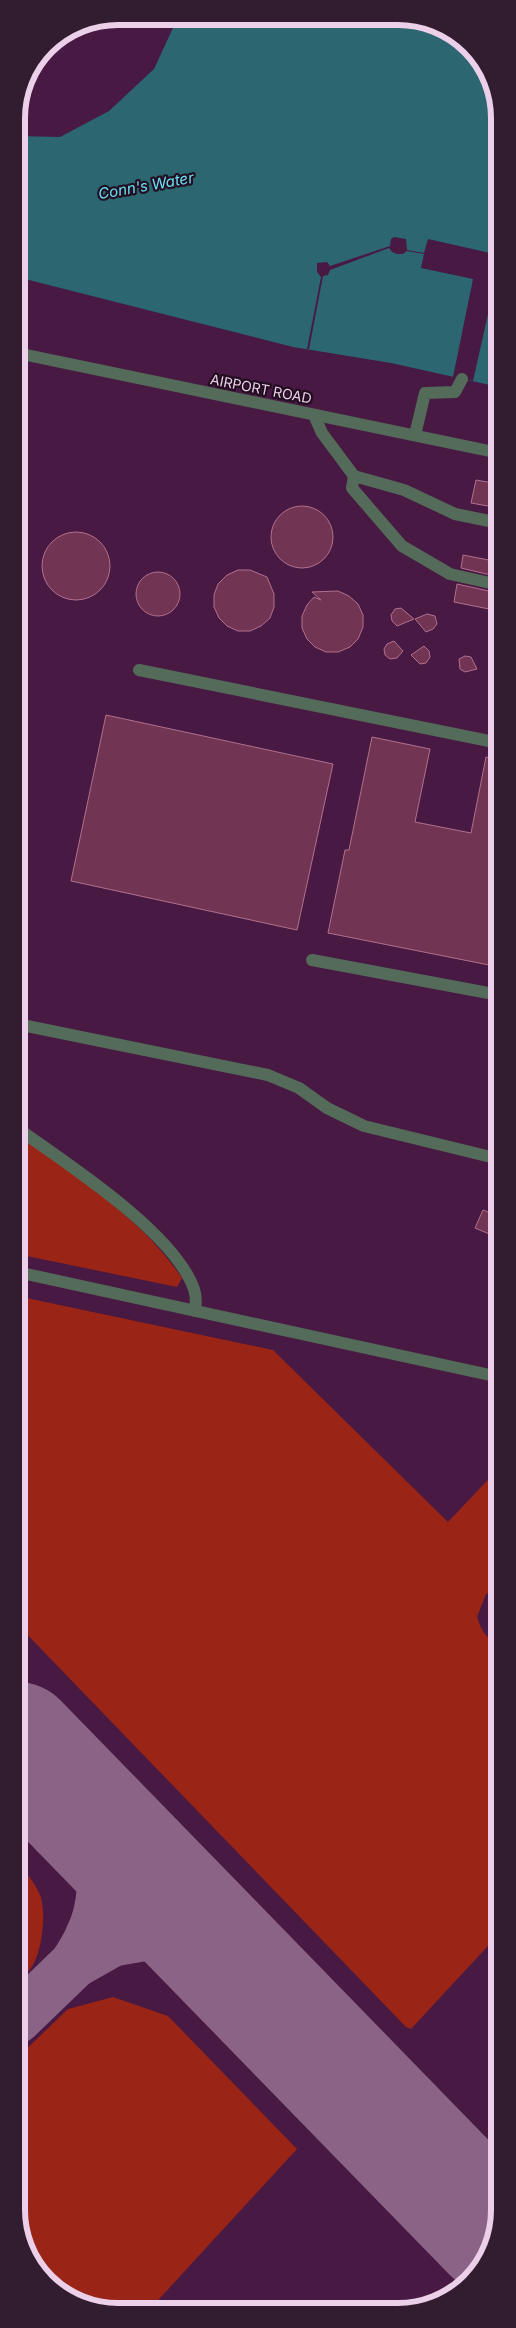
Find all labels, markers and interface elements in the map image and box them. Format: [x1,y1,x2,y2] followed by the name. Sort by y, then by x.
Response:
[97,168,195,203] water label: Conn's Water
[209,370,313,407] street label: AIRPORT ROAD

